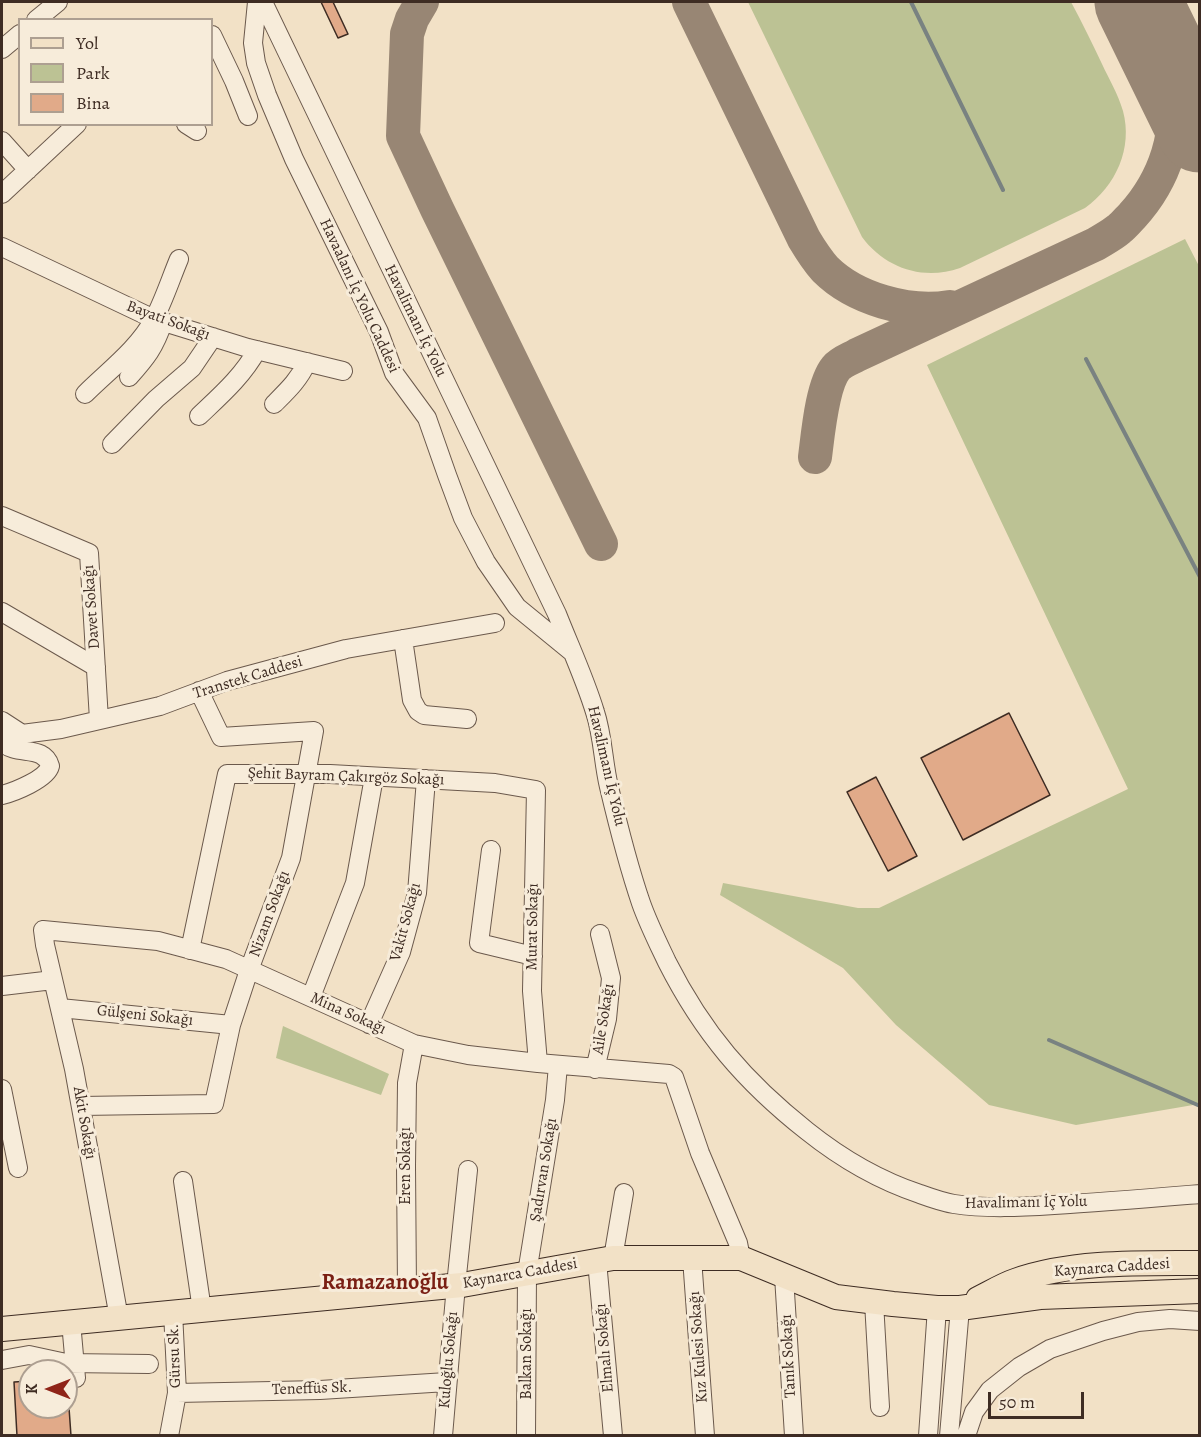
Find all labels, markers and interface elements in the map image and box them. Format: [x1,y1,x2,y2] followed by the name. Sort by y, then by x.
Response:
[18,18,213,126] legend
[76,31,98,55] text: Yol
[76,61,110,85] text: Park
[76,91,110,115] text: Bina
[315,216,403,376] street label: Havaalanı İç Yolu Caddesi
[379,262,451,380] street label: Havalimanı İç Yolu
[123,297,213,345] street label: Bayati Sokağı
[79,564,105,650] street label: Davet Sokağı
[191,652,305,704] street label: Transtek Caddesi
[583,704,629,828] street label: Havalimanı İç Yolu
[247,764,445,790] street label: Şehit Bayram Çakırgöz Sokağı
[245,868,295,960] street label: Nizam Sokağı
[386,881,426,963] street label: Vakit Sokağı
[523,883,543,971] street label: Murat Sokağı
[589,982,619,1056] street label: Aile Sokağı
[307,989,389,1039] street label: Mina Sokağı
[96,1001,194,1031] street label: Gülşeni Sokağı
[68,1085,100,1161] street label: Akit Sokağı
[526,1117,562,1223] street label: Şadırvan Sokağı
[396,1127,416,1205] street label: Eren Sokağı
[964,1192,1088,1214] street label: Havalimanı İç Yolu
[461,1254,579,1294] street label: Kaynarca Caddesi
[1053,1254,1171,1282] street label: Kaynarca Caddesi
[322,1271,448,1297] district label: Ramazanoğlu
[686,1290,712,1404] street label: Kız Kulesi Sokağı
[592,1303,618,1393] street label: Elmalı Sokağı
[517,1308,537,1400] street label: Balkan Sokağı
[435,1310,463,1410] street label: Kuloğlu Sokağı
[777,1314,801,1398] street label: Tanık Sokağı
[164,1323,186,1389] street label: Gürsu Sk.
[18,1359,78,1419] north arrow
[272,1378,352,1400] street label: Teneffüs Sk.
[991,1380,1087,1418] scale bar
[21,1384,43,1394] text: K
[999,1390,1035,1414] text: 50 m

